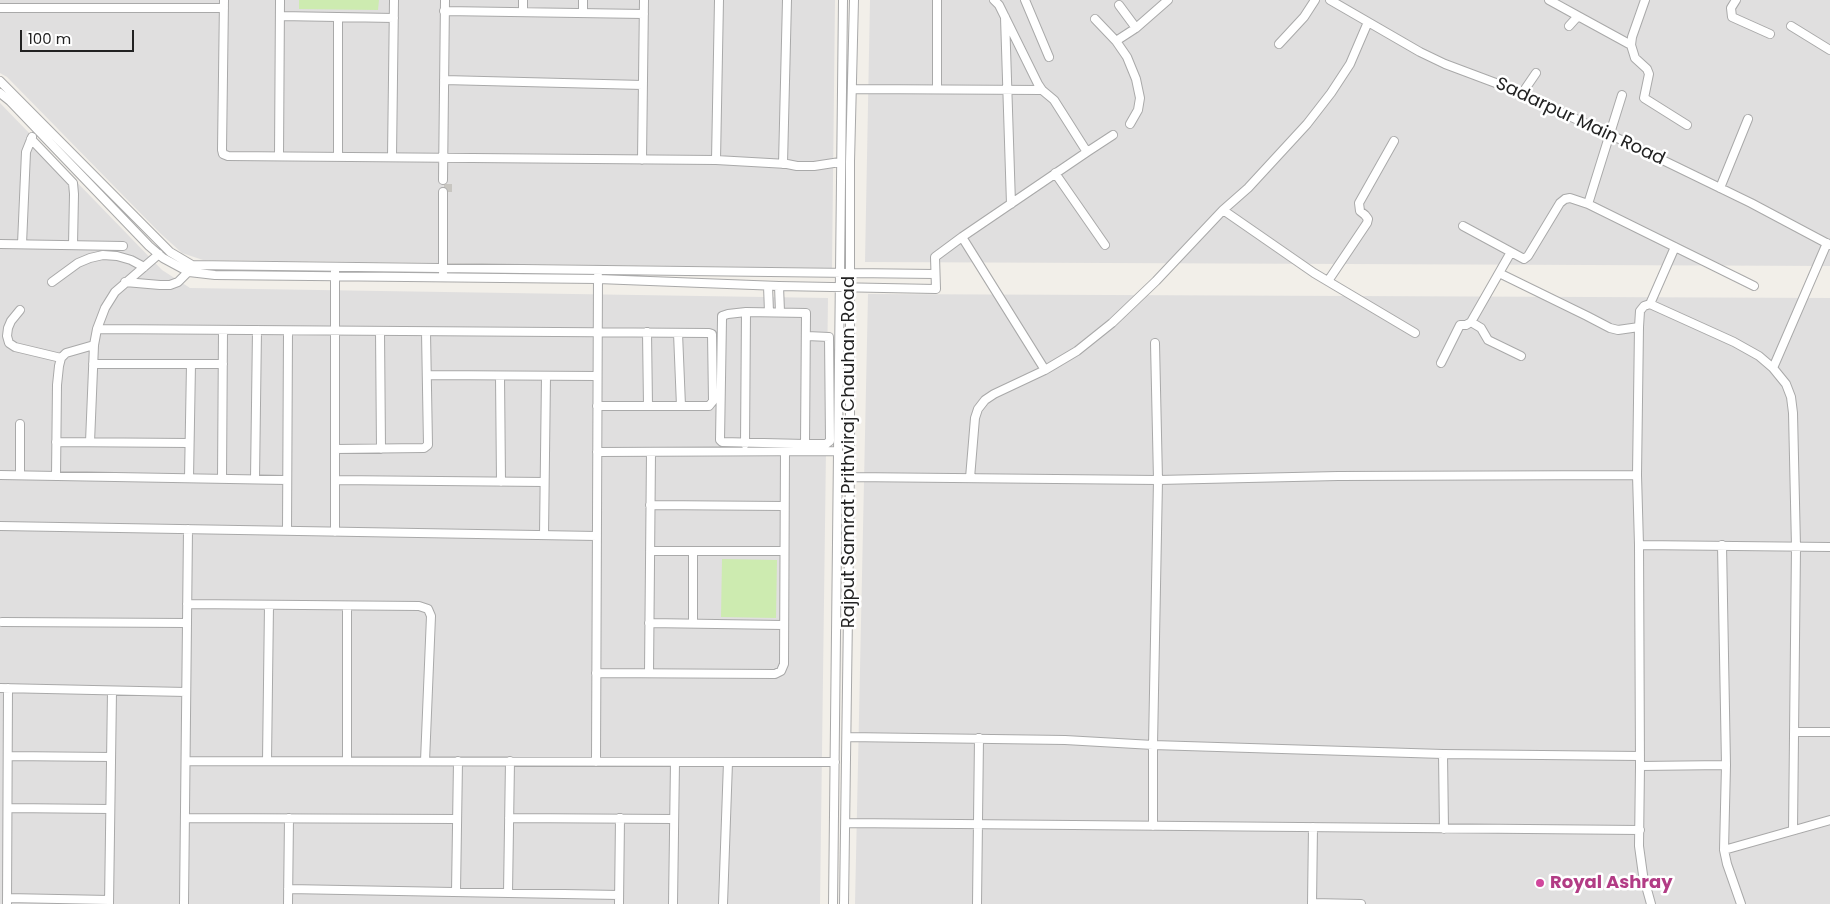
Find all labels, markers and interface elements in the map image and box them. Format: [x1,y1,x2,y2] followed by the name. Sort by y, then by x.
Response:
[22,20,136,52] scale bar
[28,28,71,49] text: 100 m
[1492,73,1668,171] street label: Sadarpur Main Road
[838,276,860,628] street label: Rajput Samrat Prithviraj Chauhan Road
[1550,872,1673,894] place label: Royal Ashray
[1534,877,1546,889] marker: Royal Ashray

